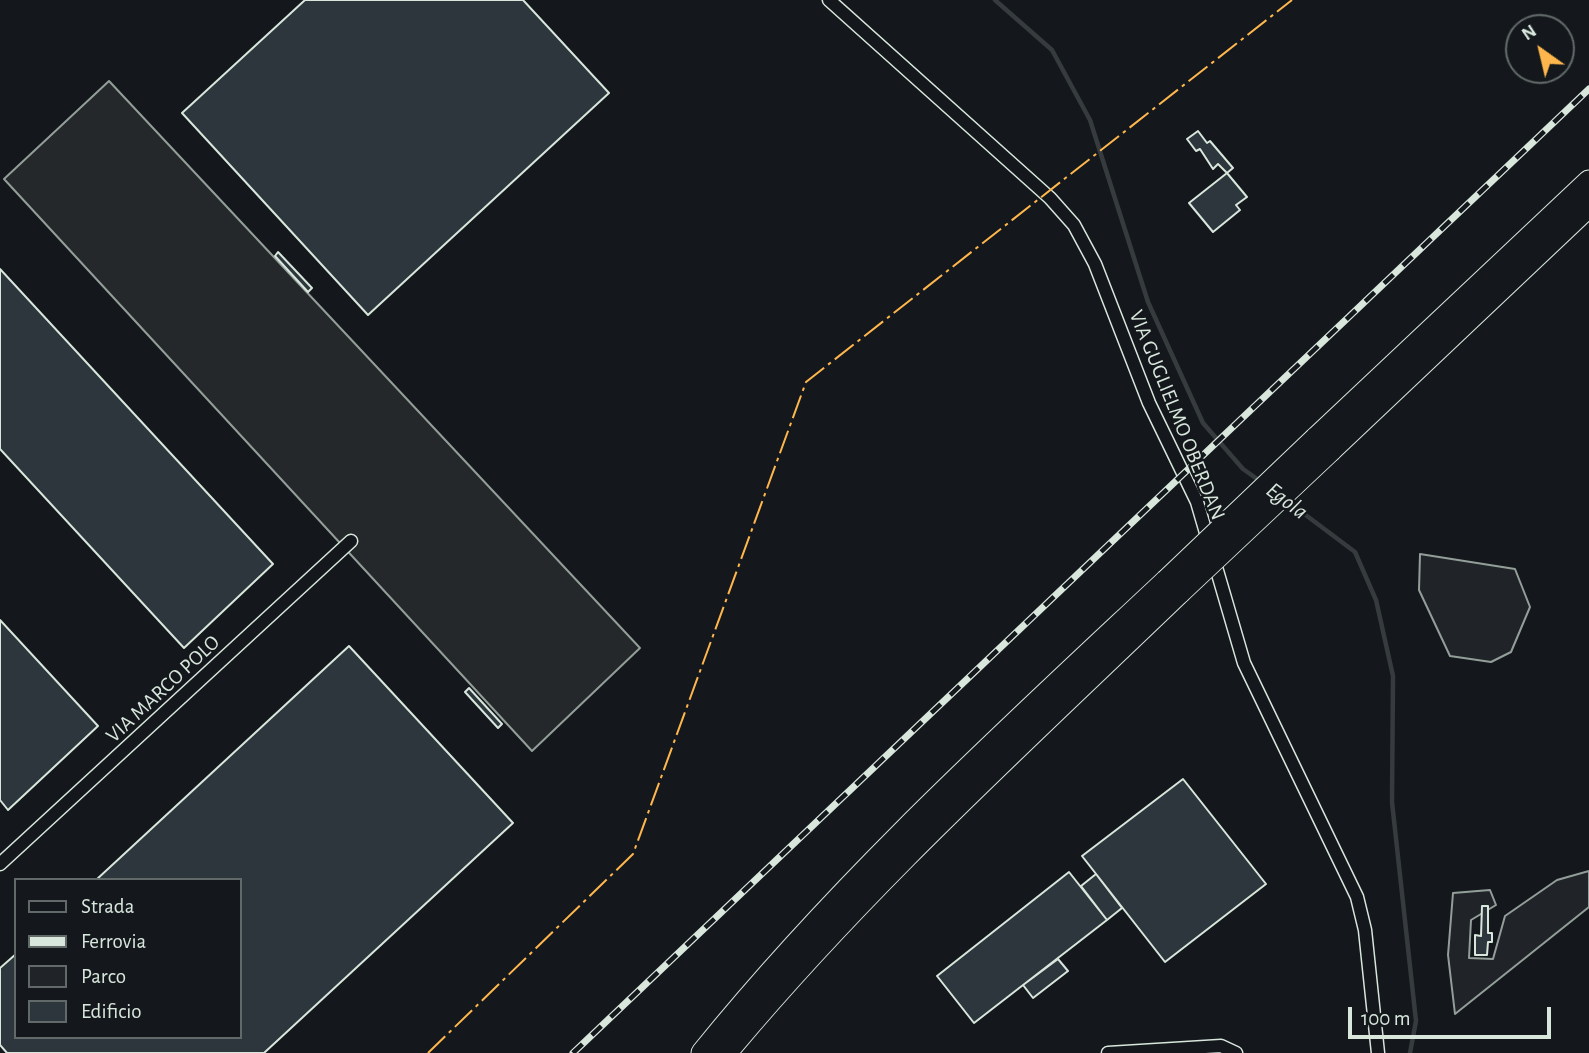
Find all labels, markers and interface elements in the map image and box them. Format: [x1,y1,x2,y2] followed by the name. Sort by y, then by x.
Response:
[1505,14,1575,84] north arrow
[1518,21,1540,44] text: N
[1123,306,1231,524] street label: VIA GUGLIELMO OBERDAN
[1261,476,1313,526] water label: Egola
[101,630,225,748] street label: VIA MARCO POLO
[14,878,242,1039] legend
[81,896,134,917] text: Strada
[81,931,146,952] text: Ferrovia
[81,966,126,987] text: Parco
[1351,993,1554,1038] scale bar
[81,1001,142,1022] text: Edificio
[1361,1008,1411,1029] text: 100 m

